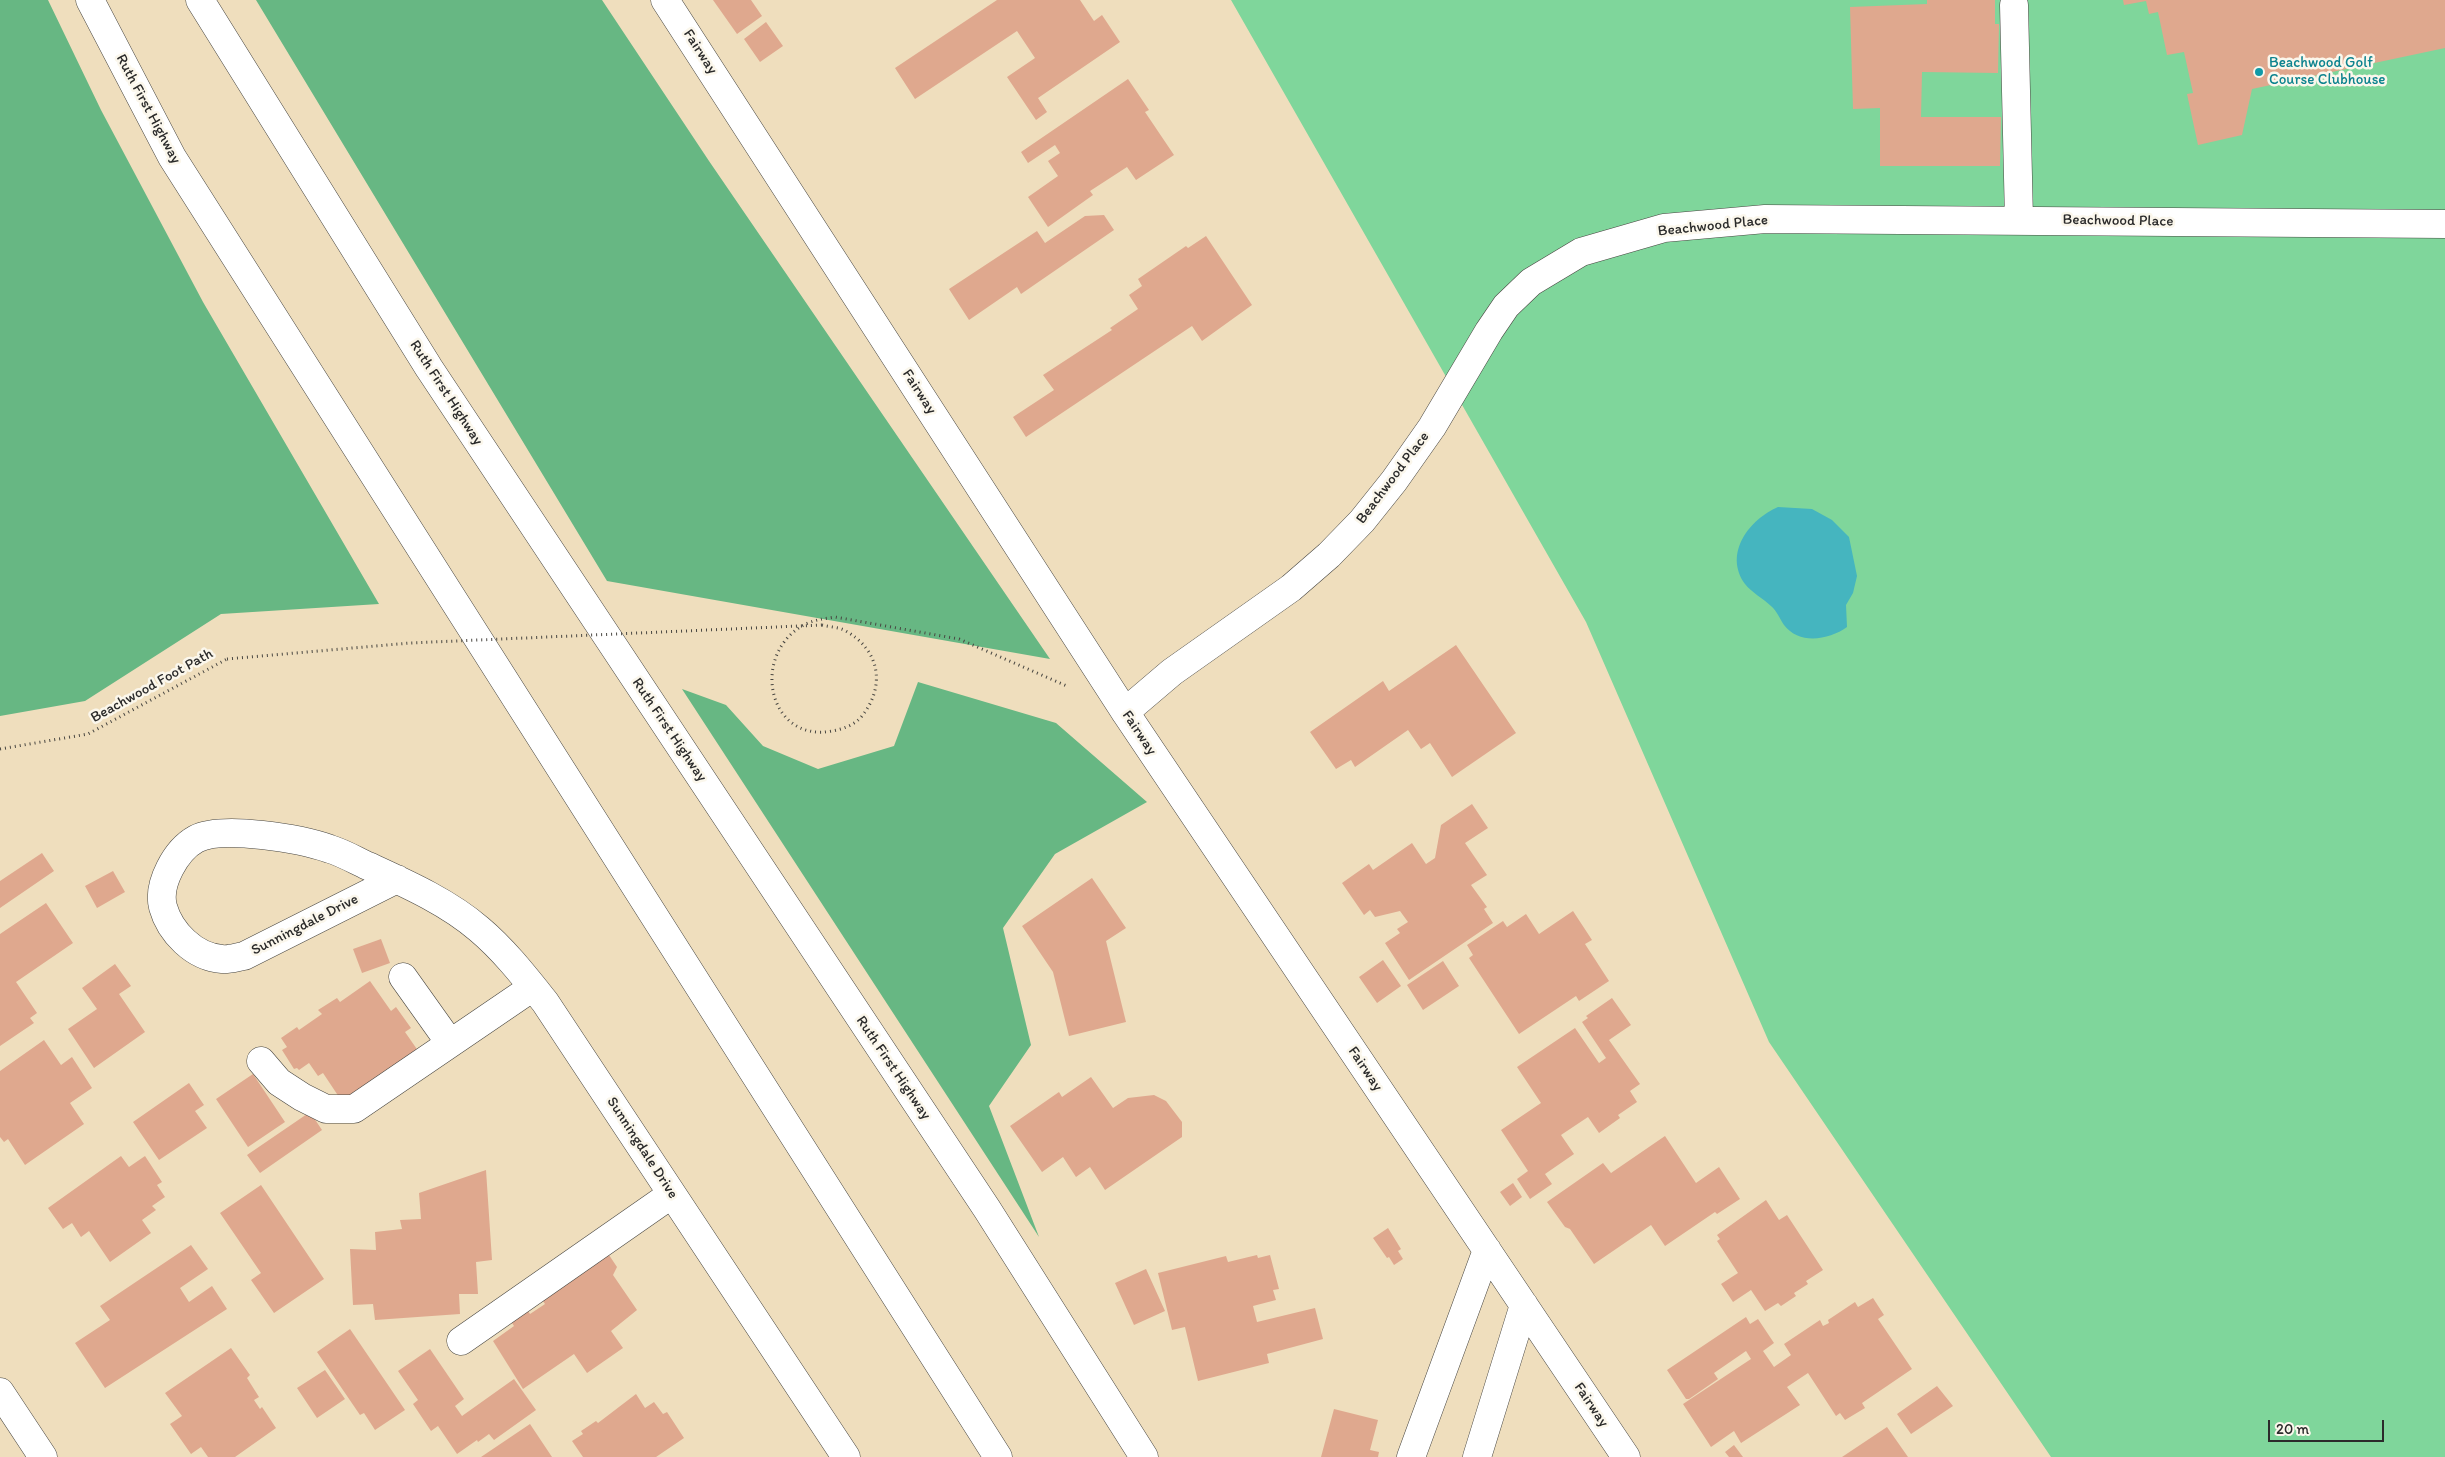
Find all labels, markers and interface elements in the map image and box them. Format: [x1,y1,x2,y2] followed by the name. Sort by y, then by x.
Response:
[679,26,721,78] street label: Fairway
[112,51,184,167] street label: Ruth First Highway
[2269,54,2386,89] place label: Beachwood Golf Course Clubhouse
[2253,66,2265,78] marker: Beachwood Golf Course Clubhouse
[1657,211,1769,241] street label: Beachwood Place
[2063,211,2173,231] street label: Beachwood Place
[405,337,487,449] street label: Ruth First Highway
[898,366,940,418] street label: Fairway
[1353,428,1433,528] street label: Beachwood Place
[88,645,216,727] street label: Beachwood Foot Path
[628,675,710,785] street label: Ruth First Highway
[1118,707,1160,759] street label: Fairway
[249,890,361,960] street label: Sunningdale Drive
[852,1013,934,1123] street label: Ruth First Highway
[1344,1043,1386,1095] street label: Fairway
[602,1094,682,1202] street label: Sunningdale Drive
[1570,1379,1612,1431] street label: Fairway
[2270,1410,2386,1442] scale bar
[2276,1420,2309,1438] text: 20 m

